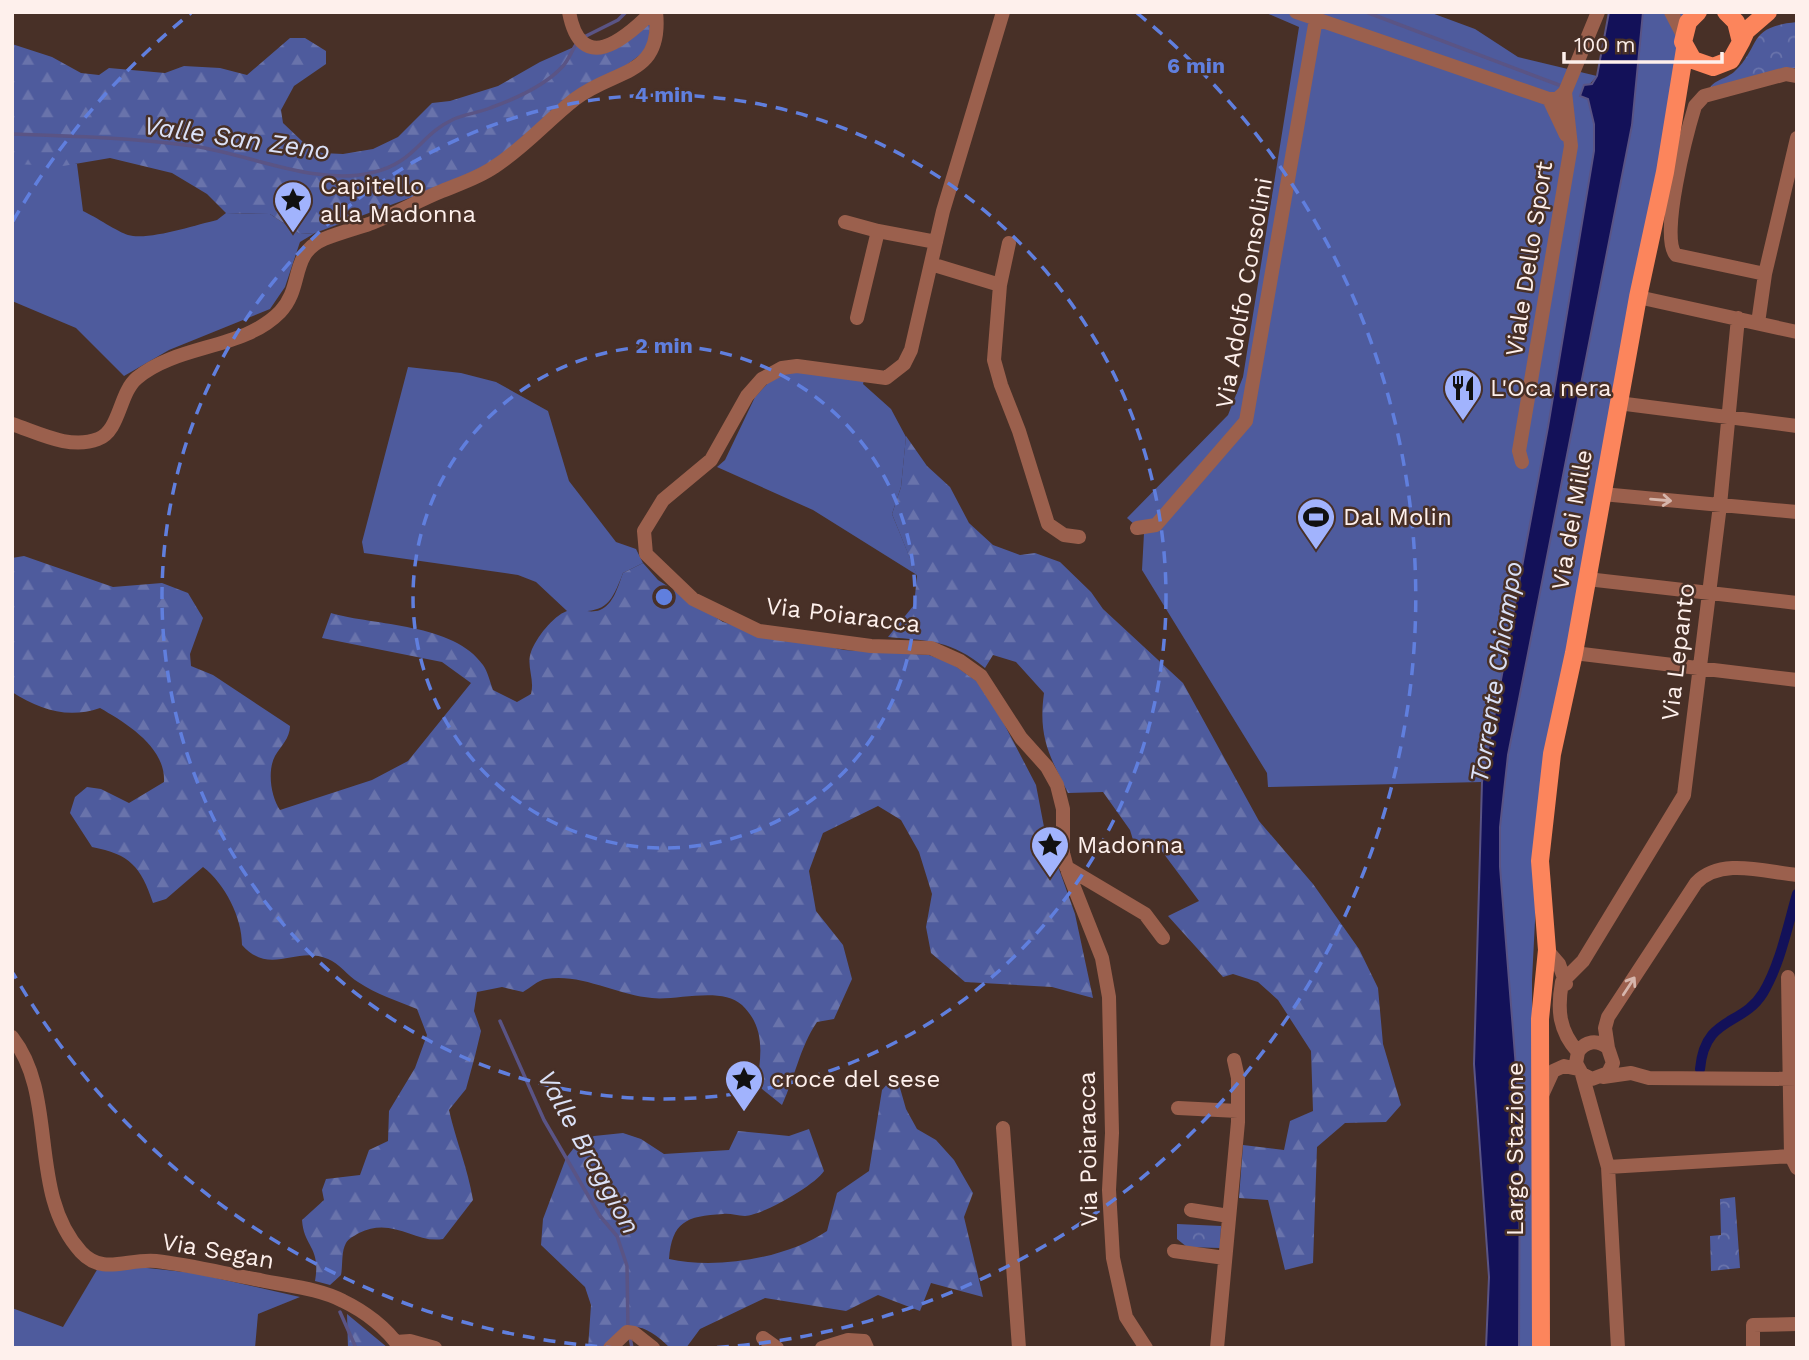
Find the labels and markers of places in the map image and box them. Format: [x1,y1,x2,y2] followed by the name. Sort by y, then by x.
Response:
[320,172,476,228] place label: Capitello alla Madonna
[272,179,314,234] place icon: Capitello alla Madonna
[1442,367,1484,422] restaurant icon: L'Oca nera
[1490,374,1611,402] place label: L'Oca nera
[1295,496,1337,551] sports icon: Dal Molin
[1343,503,1452,531] place label: Dal Molin
[652,585,676,609] centre of rings
[1029,824,1071,879] place icon: Madonna
[1077,831,1184,859] place label: Madonna
[723,1058,765,1113] place icon: croce del sese
[771,1065,940,1093] place label: croce del sese

